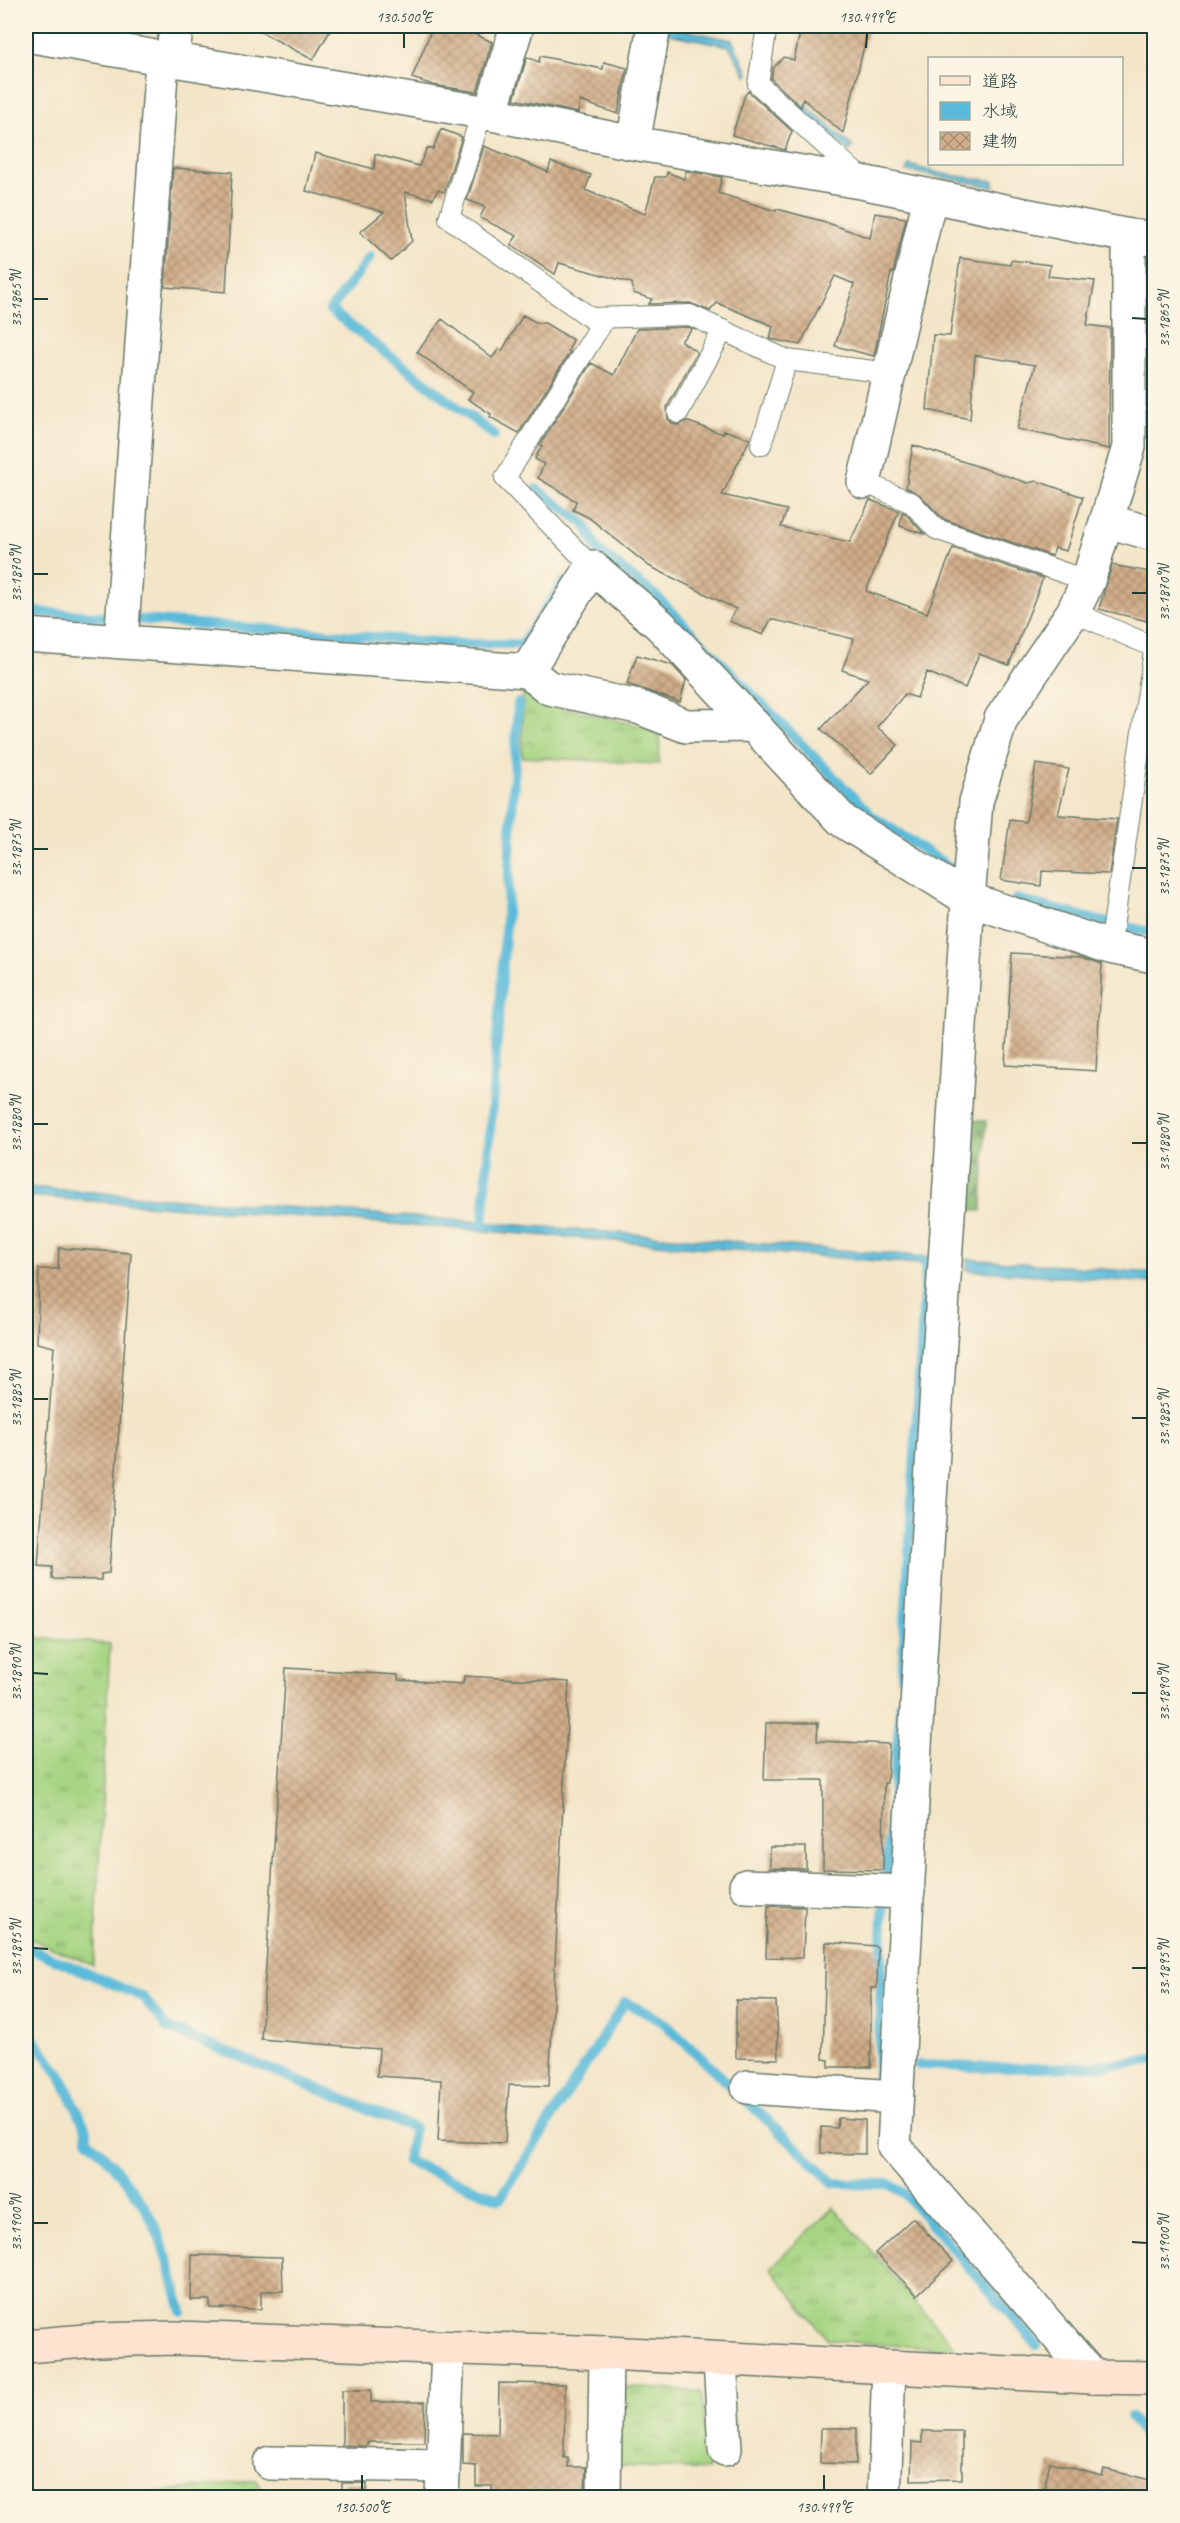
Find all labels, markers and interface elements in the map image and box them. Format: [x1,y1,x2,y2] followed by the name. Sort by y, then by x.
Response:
[376,8,434,27] text: 130.500°E
[839,8,897,27] text: 130.499°E
[928,57,1123,165] legend
[982,70,1018,92] text: 道路
[982,100,1018,122] text: 水域
[982,130,1018,152] text: 建物
[7,268,26,327] text: 33.1865°N
[1155,288,1174,347] text: 33.1865°N
[7,543,26,602] text: 33.1870°N
[1155,562,1174,621] text: 33.1870°N
[7,818,26,877] text: 33.1875°N
[1155,837,1174,896] text: 33.1875°N
[7,1093,26,1152] text: 33.1880°N
[1155,1112,1174,1171] text: 33.1880°N
[7,1368,26,1427] text: 33.1885°N
[1155,1387,1174,1446] text: 33.1885°N
[7,1642,26,1701] text: 33.1890°N
[1155,1662,1174,1721] text: 33.1890°N
[7,1917,26,1976] text: 33.1895°N
[1155,1937,1174,1996] text: 33.1895°N
[7,2192,26,2251] text: 33.1900°N
[1155,2212,1174,2271] text: 33.1900°N
[334,2498,392,2517] text: 130.500°E
[796,2498,854,2517] text: 130.499°E

